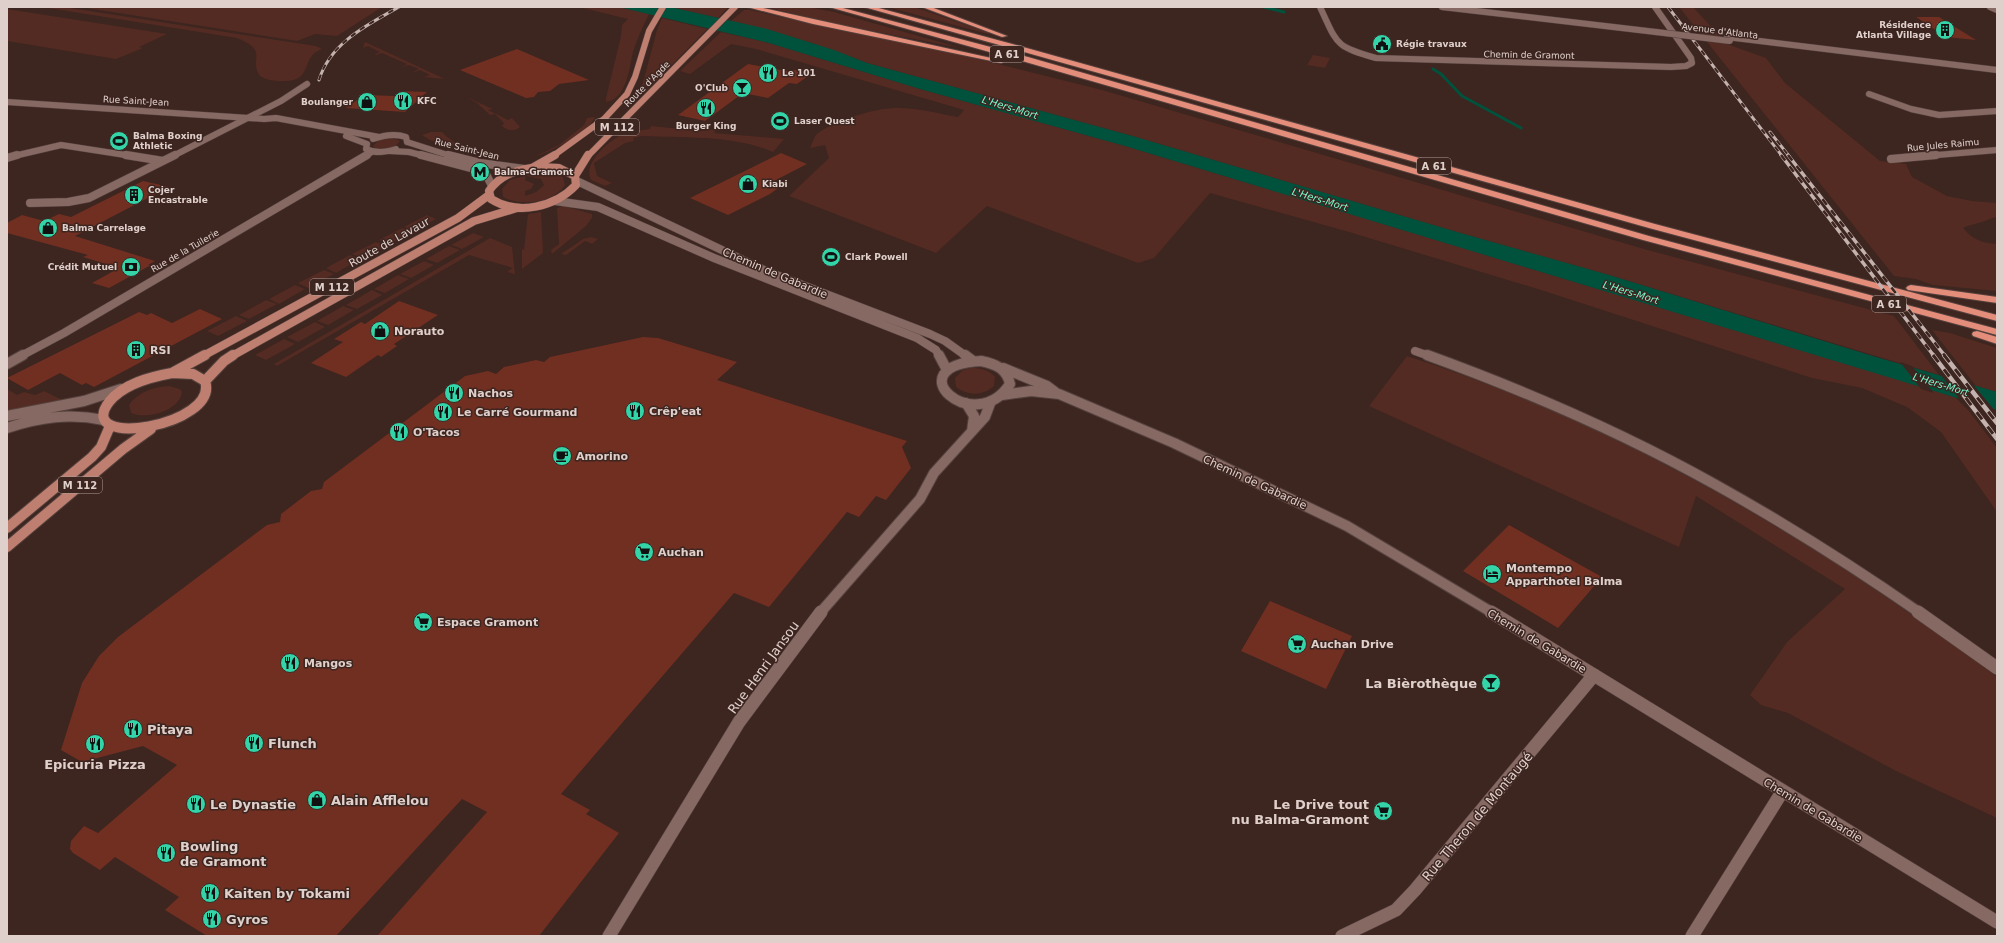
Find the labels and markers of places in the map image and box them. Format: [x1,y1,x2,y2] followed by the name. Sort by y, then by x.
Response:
[1934,19,1956,41] building icon: Résidence Atlanta Village
[1856,20,1931,40] place label: Résidence Atlanta Village
[1371,33,1393,55] public building icon: Régie travaux
[1396,39,1467,49] place label: Régie travaux
[757,62,779,84] restaurant icon: Le 101
[782,68,816,78] place label: Le 101
[731,77,753,99] bar icon: O'Club
[695,83,729,93] place label: O'Club
[392,90,414,112] restaurant icon: KFC
[356,91,378,113] shop icon: Boulanger
[417,96,437,106] place label: KFC
[301,97,354,107] place label: Boulanger
[695,97,717,119] restaurant icon: Burger King
[769,110,791,132] sports icon: Laser Quest
[794,116,855,126] place label: Laser Quest
[676,121,736,131] place label: Burger King
[108,130,130,152] sports icon: Balma Boxing Athletic
[133,131,202,151] place label: Balma Boxing Athletic
[469,161,491,183] metro station icon: Balma-Gramont
[494,167,574,177] place label: Balma-Gramont
[737,173,759,195] shop icon: Kiabi
[762,179,788,189] place label: Kiabi
[123,184,145,206] building icon: Cojer Encastrable
[148,185,208,205] place label: Cojer Encastrable
[37,217,59,239] shop icon: Balma Carrelage
[62,223,146,233] place label: Balma Carrelage
[820,246,842,268] sports icon: Clark Powell
[845,252,908,262] place label: Clark Powell
[120,256,142,278] bank icon: Crédit Mutuel
[48,262,117,272] place label: Crédit Mutuel
[369,320,391,342] shop icon: Norauto
[394,325,445,338] place label: Norauto
[125,339,147,361] building icon: RSI
[150,344,171,357] place label: RSI
[443,382,465,404] restaurant icon: Nachos
[468,387,514,400] place label: Nachos
[624,400,646,422] restaurant icon: Crêp'eat
[432,401,454,423] restaurant icon: Le Carré Gourmand
[649,405,701,418] place label: Crêp'eat
[457,406,577,419] place label: Le Carré Gourmand
[388,421,410,443] restaurant icon: O'Tacos
[413,426,460,439] place label: O'Tacos
[551,445,573,467] cafe icon: Amorino
[576,450,629,463] place label: Amorino
[633,541,655,563] supermarket icon: Auchan
[658,546,704,559] place label: Auchan
[1506,562,1623,588] place label: Montempo Apparthotel Balma
[1481,563,1503,585] hotel icon: Montempo Apparthotel Balma
[412,611,434,633] supermarket icon: Espace Gramont
[437,616,538,629] place label: Espace Gramont
[1286,633,1308,655] supermarket icon: Auchan Drive
[1311,638,1394,651] place label: Auchan Drive
[279,652,301,674] restaurant icon: Mangos
[304,657,353,670] place label: Mangos
[1480,672,1502,694] bar icon: La Bièrothèque
[1365,676,1477,691] place label: La Bièrothèque
[122,718,144,740] restaurant icon: Pitaya
[147,722,193,737] place label: Pitaya
[243,732,265,754] restaurant icon: Flunch
[84,733,106,755] restaurant icon: Epicuria Pizza
[268,736,317,751] place label: Flunch
[44,757,146,772] place label: Epicuria Pizza
[306,789,328,811] shop icon: Alain Afflelou
[185,793,207,815] restaurant icon: Le Dynastie
[331,793,429,808] place label: Alain Afflelou
[210,797,296,812] place label: Le Dynastie
[1231,797,1369,827] place label: Le Drive tout nu Balma-Gramont
[1372,800,1394,822] supermarket icon: Le Drive tout nu Balma-Gramont
[180,839,266,869] place label: Bowling de Gramont
[155,842,177,864] restaurant icon: Bowling de Gramont
[199,882,221,904] restaurant icon: Kaiten by Tokami
[224,886,350,901] place label: Kaiten by Tokami
[201,908,223,930] restaurant icon: Gyros
[226,912,268,927] place label: Gyros

